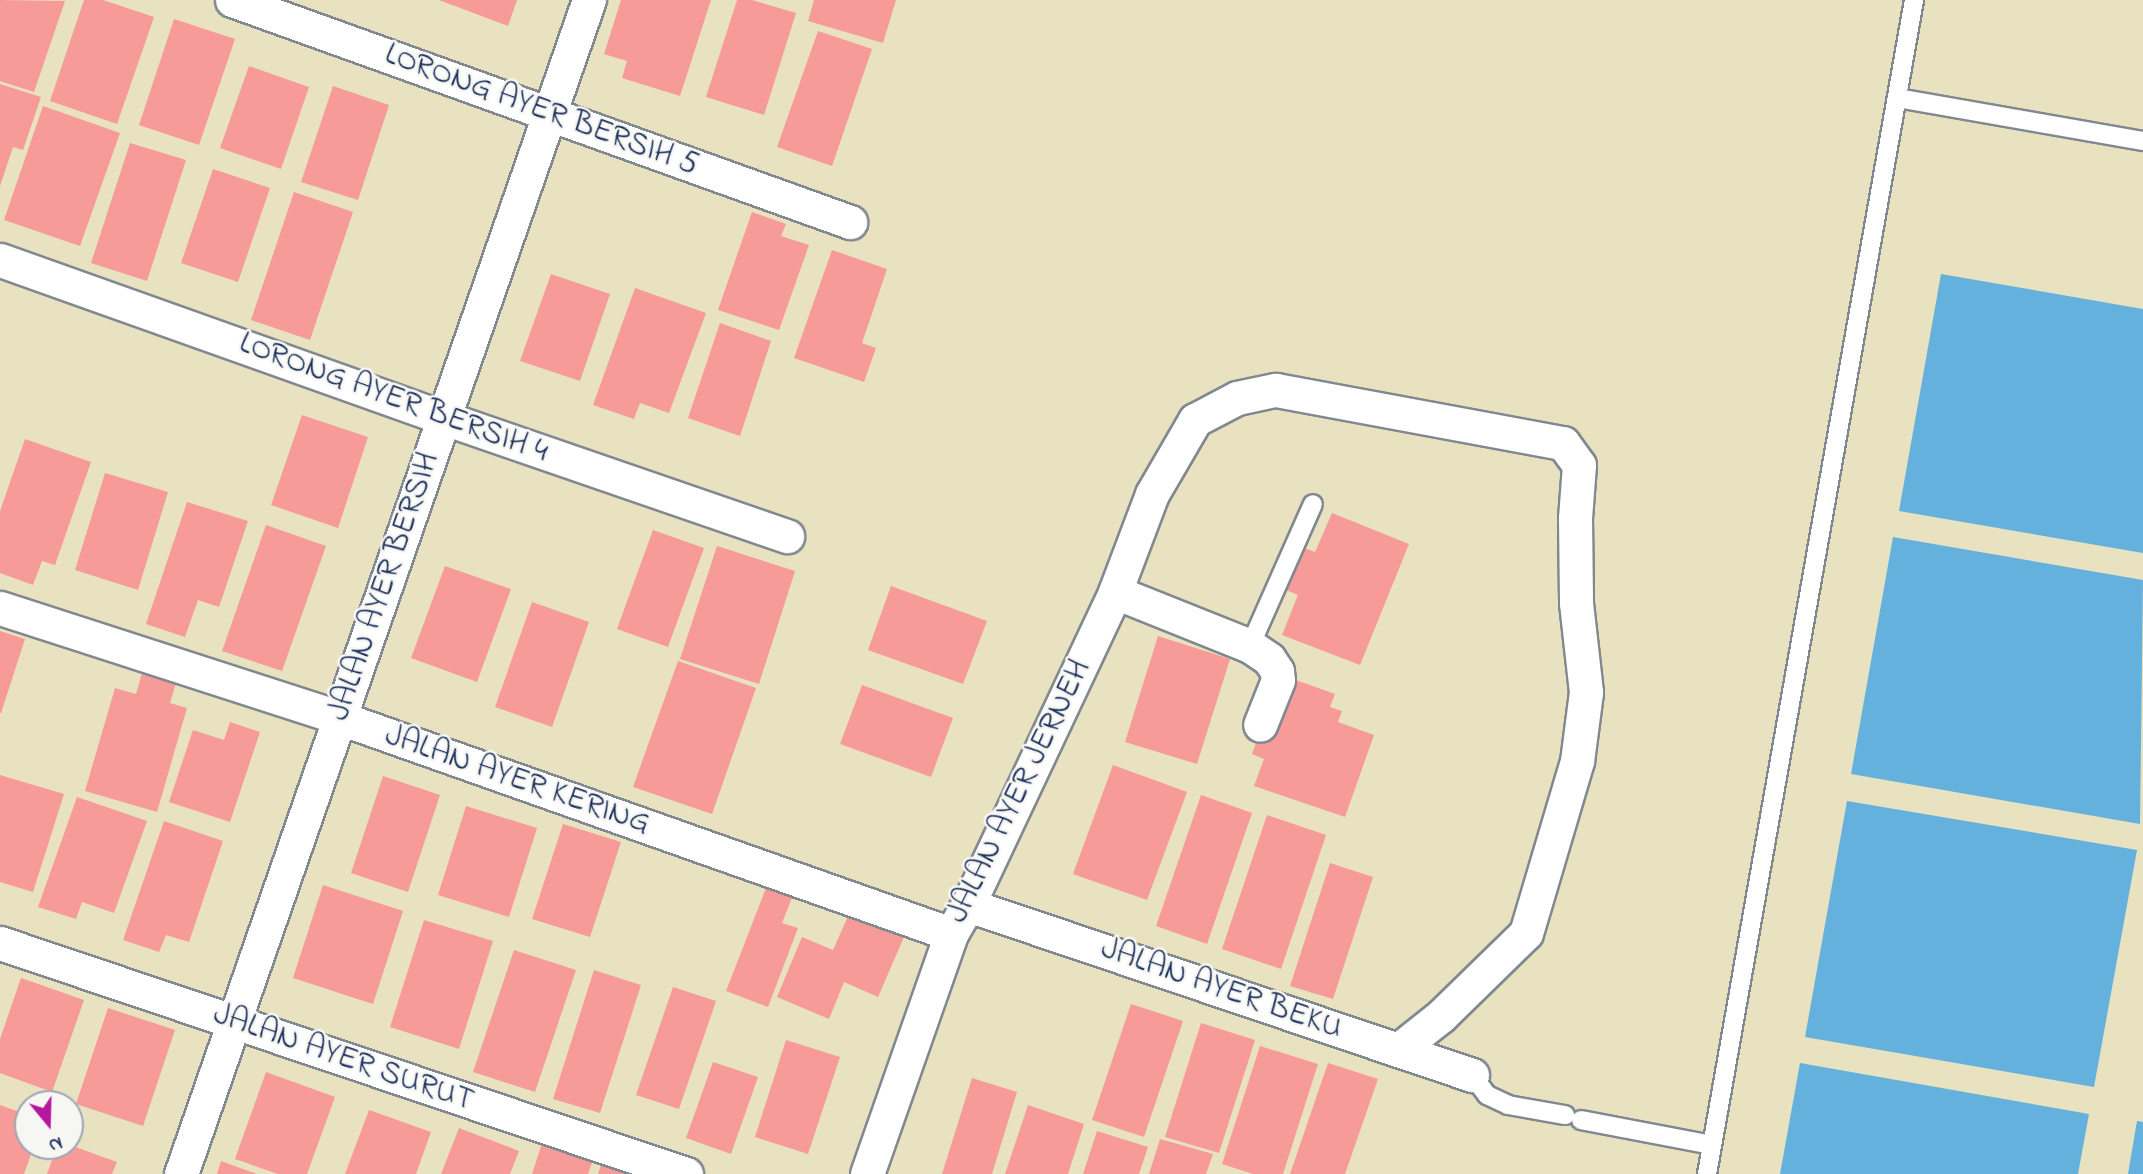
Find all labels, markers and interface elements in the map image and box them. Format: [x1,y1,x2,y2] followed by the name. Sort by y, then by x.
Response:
[379,36,703,186] street label: LORONG AYER BERSIH 5
[233,325,553,473] street label: LORONG AYER BERSIH 4
[321,448,449,726] street label: JALAN AYER BERSIH
[940,654,1100,930] street label: JALAN AYER JERNEH
[379,718,655,844] street label: JALAN AYER KERING
[1095,931,1347,1049] street label: JALAN AYER BEKU
[208,996,478,1122] street label: JALAN AYER SURUT
[14,1090,84,1160] north arrow
[45,1129,66,1158] text: N

